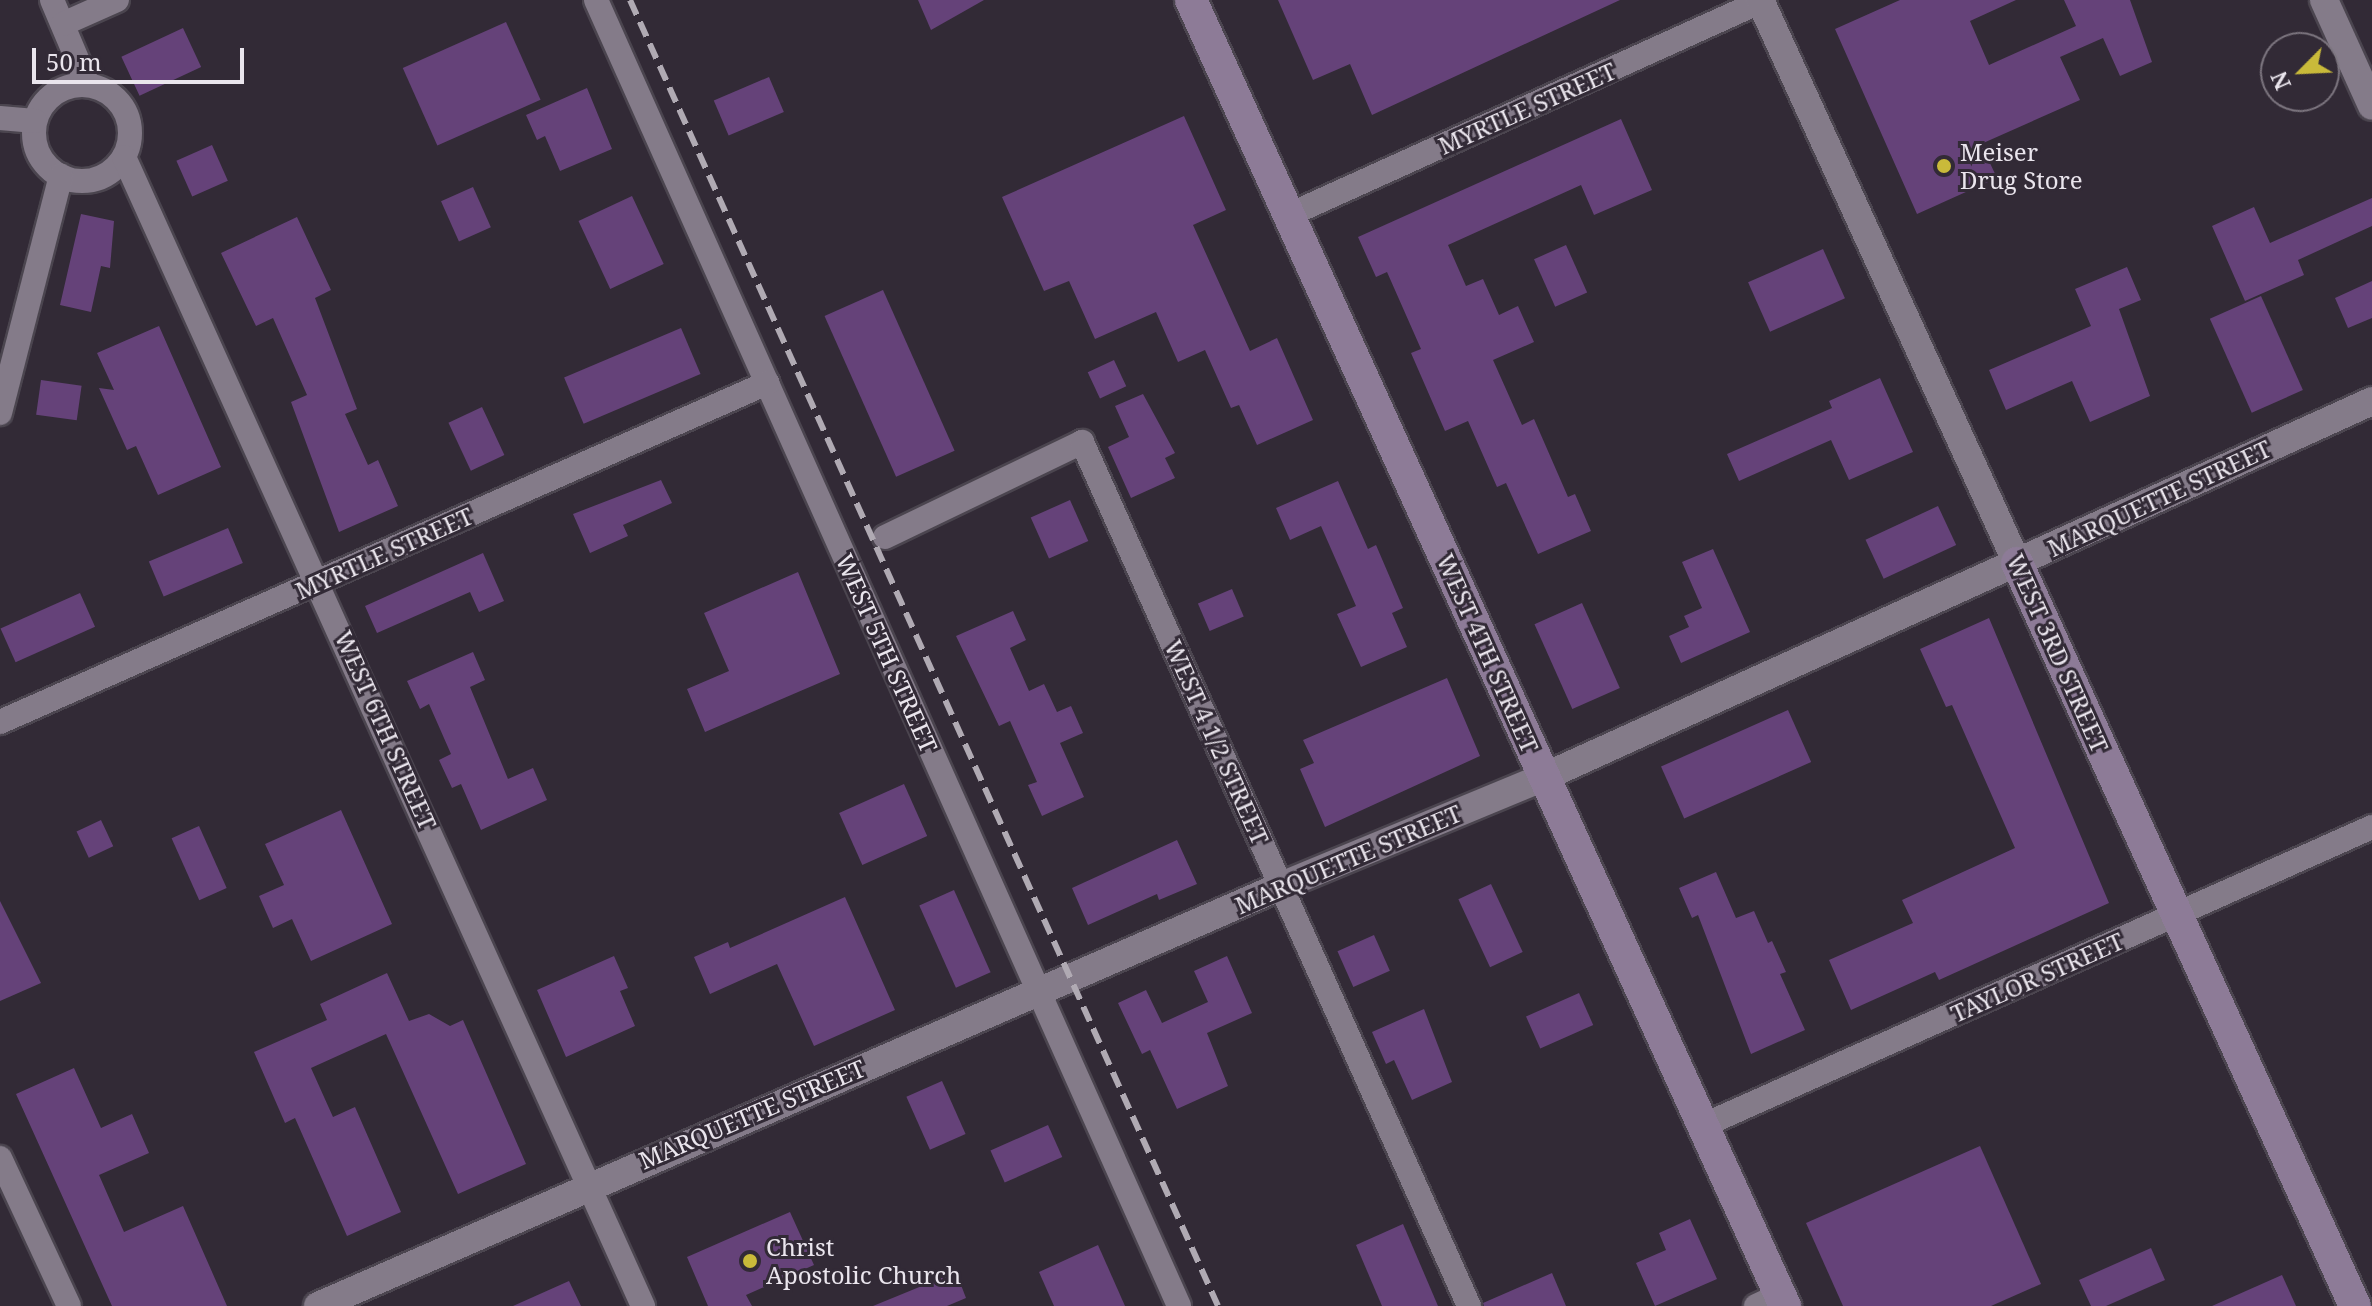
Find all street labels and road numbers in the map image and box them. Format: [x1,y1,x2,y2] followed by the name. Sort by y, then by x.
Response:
[1434,56,1620,160] street label: MYRTLE STREET
[2043,434,2275,562] street label: MARQUETTE STREET
[291,501,477,605] street label: MYRTLE STREET
[830,549,944,757] street label: WEST 5TH STREET
[1431,549,1545,757] street label: WEST 4TH STREET
[2001,549,2115,757] street label: WEST 3RD STREET
[329,626,443,834] street label: WEST 6TH STREET
[1159,635,1275,849] street label: WEST 4 1/2 STREET
[1231,798,1465,920] street label: MARQUETTE STREET
[1946,926,2128,1028] street label: TAYLOR STREET
[635,1053,869,1175] street label: MARQUETTE STREET

